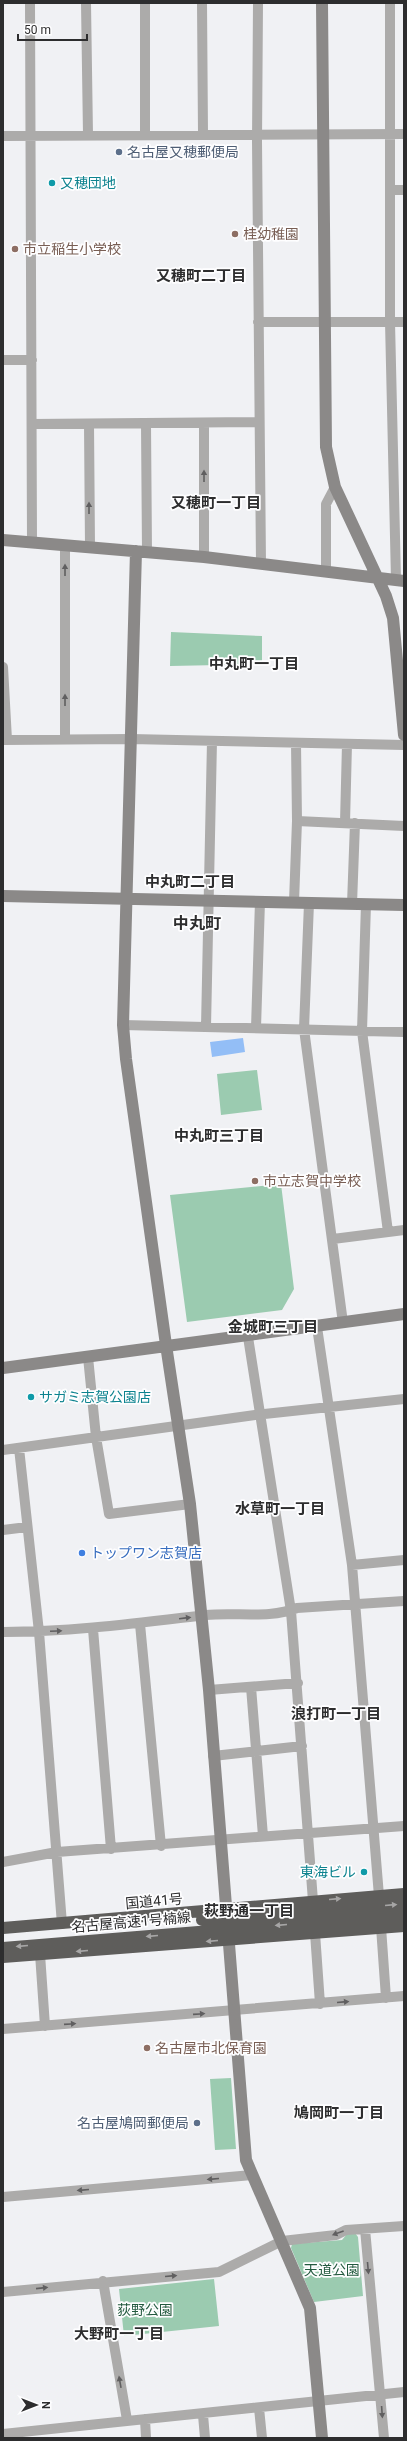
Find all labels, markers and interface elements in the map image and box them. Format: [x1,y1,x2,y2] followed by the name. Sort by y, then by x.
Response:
[18,16,87,42] scale bar
[24,23,51,37] text: 50 m
[127,144,239,160] place label: 名古屋又穂郵便局
[114,147,124,157] marker: 名古屋又穂郵便局
[60,175,116,191] place label: 又穂団地
[47,178,57,188] marker: 又穂団地
[243,226,299,242] place label: 桂幼稚園
[230,229,240,239] marker: 桂幼稚園
[23,241,121,257] place label: 市立稲生小学校
[10,244,20,254] marker: 市立稲生小学校
[156,267,246,285] district label: 又穂町二丁目
[201,469,207,482] one-way arrow
[171,494,261,512] district label: 又穂町一丁目
[86,501,92,514] one-way arrow
[62,563,68,576] one-way arrow
[209,655,299,673] district label: 中丸町一丁目
[62,693,68,706] one-way arrow
[145,873,235,891] district label: 中丸町二丁目
[173,914,221,933] district label: 中丸町
[174,1127,264,1145] district label: 中丸町三丁目
[263,1173,361,1189] place label: 市立志賀中学校
[250,1176,260,1186] marker: 市立志賀中学校
[228,1318,318,1336] district label: 金城町三丁目
[39,1389,151,1405] place label: サガミ志賀公園店
[26,1392,36,1402] marker: サガミ志賀公園店
[235,1500,325,1518] district label: 水草町一丁目
[90,1545,202,1561] place label: トップワン志賀店
[77,1548,87,1558] marker: トップワン志賀店
[179,1615,191,1621] one-way arrow
[50,1628,62,1635] one-way arrow
[291,1705,381,1723] district label: 浪打町一丁目
[300,1864,356,1880] place label: 東海ビル
[359,1867,369,1877] marker: 東海ビル
[125,1891,183,1911] street label: 国道41号
[329,1896,341,1903] one-way arrow
[385,1901,397,1908] one-way arrow
[204,1902,294,1920] district label: 萩野通一丁目
[71,1909,191,1935] street label: 名古屋高速1号楠線
[275,1922,287,1929] one-way arrow
[146,1932,158,1939] one-way arrow
[206,1937,218,1944] one-way arrow
[16,1943,28,1950] one-way arrow
[76,1948,88,1954] one-way arrow
[337,1998,349,2005] one-way arrow
[193,2011,205,2018] one-way arrow
[64,2021,76,2028] one-way arrow
[155,2040,267,2056] place label: 名古屋市北保育園
[142,2043,152,2053] marker: 名古屋市北保育園
[294,2104,384,2122] district label: 鳩岡町一丁目
[77,2115,189,2131] place label: 名古屋鳩岡郵便局
[192,2118,202,2128] marker: 名古屋鳩岡郵便局
[207,2176,219,2182] one-way arrow
[77,2187,89,2194] one-way arrow
[331,2231,343,2237] one-way arrow
[304,2262,360,2278] park label: 天道公園
[365,2262,372,2274] one-way arrow
[165,2272,177,2279] one-way arrow
[36,2285,48,2291] one-way arrow
[117,2302,173,2318] park label: 荻野公園
[74,2325,164,2343] district label: 大野町一丁目
[117,2375,123,2388] one-way arrow
[16,2385,56,2425] north arrow
[39,2401,52,2409] text: N
[378,2406,385,2418] one-way arrow

